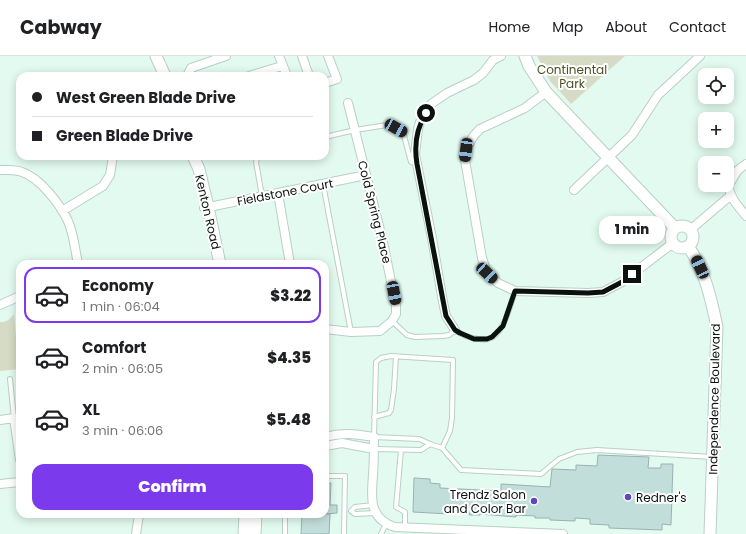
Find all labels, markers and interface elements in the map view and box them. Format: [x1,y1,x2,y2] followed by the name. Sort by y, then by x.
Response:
[20,14,102,41] text: Cabway
[488,17,530,37] text: Home
[552,17,583,37] text: Map
[605,17,647,37] text: About
[669,17,726,37] text: Contact
[537,61,607,92] park label: Continental Park
[698,68,734,192] map controls
[698,68,734,104] button: locate
[56,87,236,108] text: West Green Blade Drive
[417,104,435,122] route start
[698,112,734,148] button: +
[383,117,409,139] car
[56,125,193,146] text: Green Blade Drive
[459,137,473,163] car
[698,156,734,192] button: −
[354,159,396,265] street label: Cold Spring Place
[191,173,225,251] street label: Kenton Road
[235,174,335,210] street label: Fieldstone Court
[599,216,665,244] callout: 1 min
[615,220,649,239] text: 1 min
[689,254,711,280] car
[474,260,500,286] car
[623,265,641,283] route end
[82,275,154,296] text: Economy
[34,277,70,313] icon: car
[386,280,402,306] car
[270,285,311,306] text: $3.22
[82,297,160,316] text: 1 min · 06:04
[704,323,724,475] street label: Independence Boulevard
[82,337,146,358] text: Comfort
[34,339,70,375] icon: car
[267,347,311,368] text: $4.35
[82,359,163,378] text: 2 min · 06:05
[82,399,100,420] text: XL
[34,401,70,437] icon: car
[267,409,311,430] text: $5.48
[82,421,163,440] text: 3 min · 06:06
[32,464,313,510] button: Confirm
[444,486,527,517] place label: Trendz Salon and Color Bar
[636,489,687,506] place label: Redner's
[623,492,633,502] marker: Redner's
[529,496,539,506] marker: Trendz Salon and Color Bar

